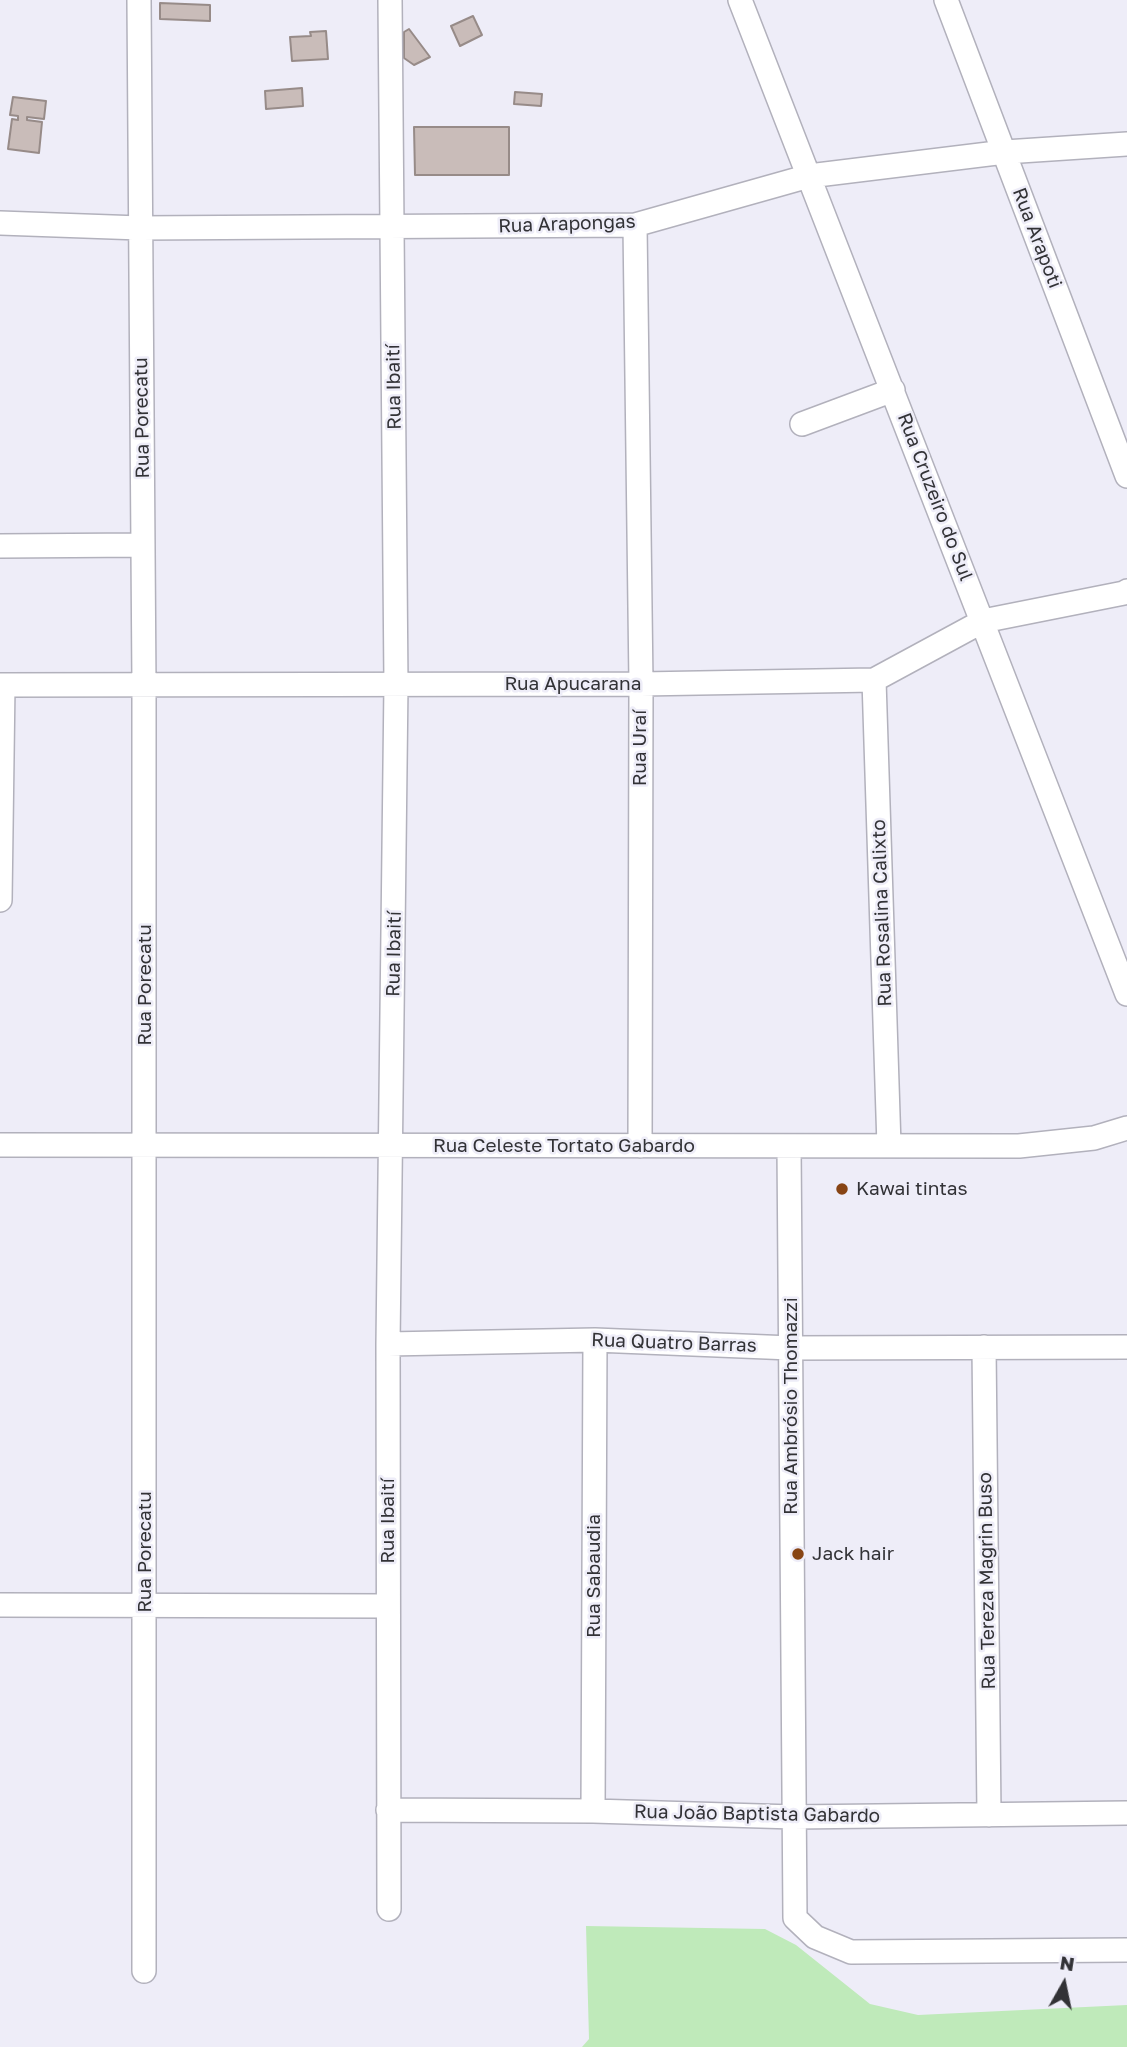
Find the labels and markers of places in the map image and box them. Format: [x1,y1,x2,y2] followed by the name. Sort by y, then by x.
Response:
[856,1178,968,1200] place label: Kawai tintas
[834,1181,850,1197] marker: Kawai tintas
[812,1543,894,1565] place label: Jack hair
[790,1546,806,1562] marker: Jack hair

